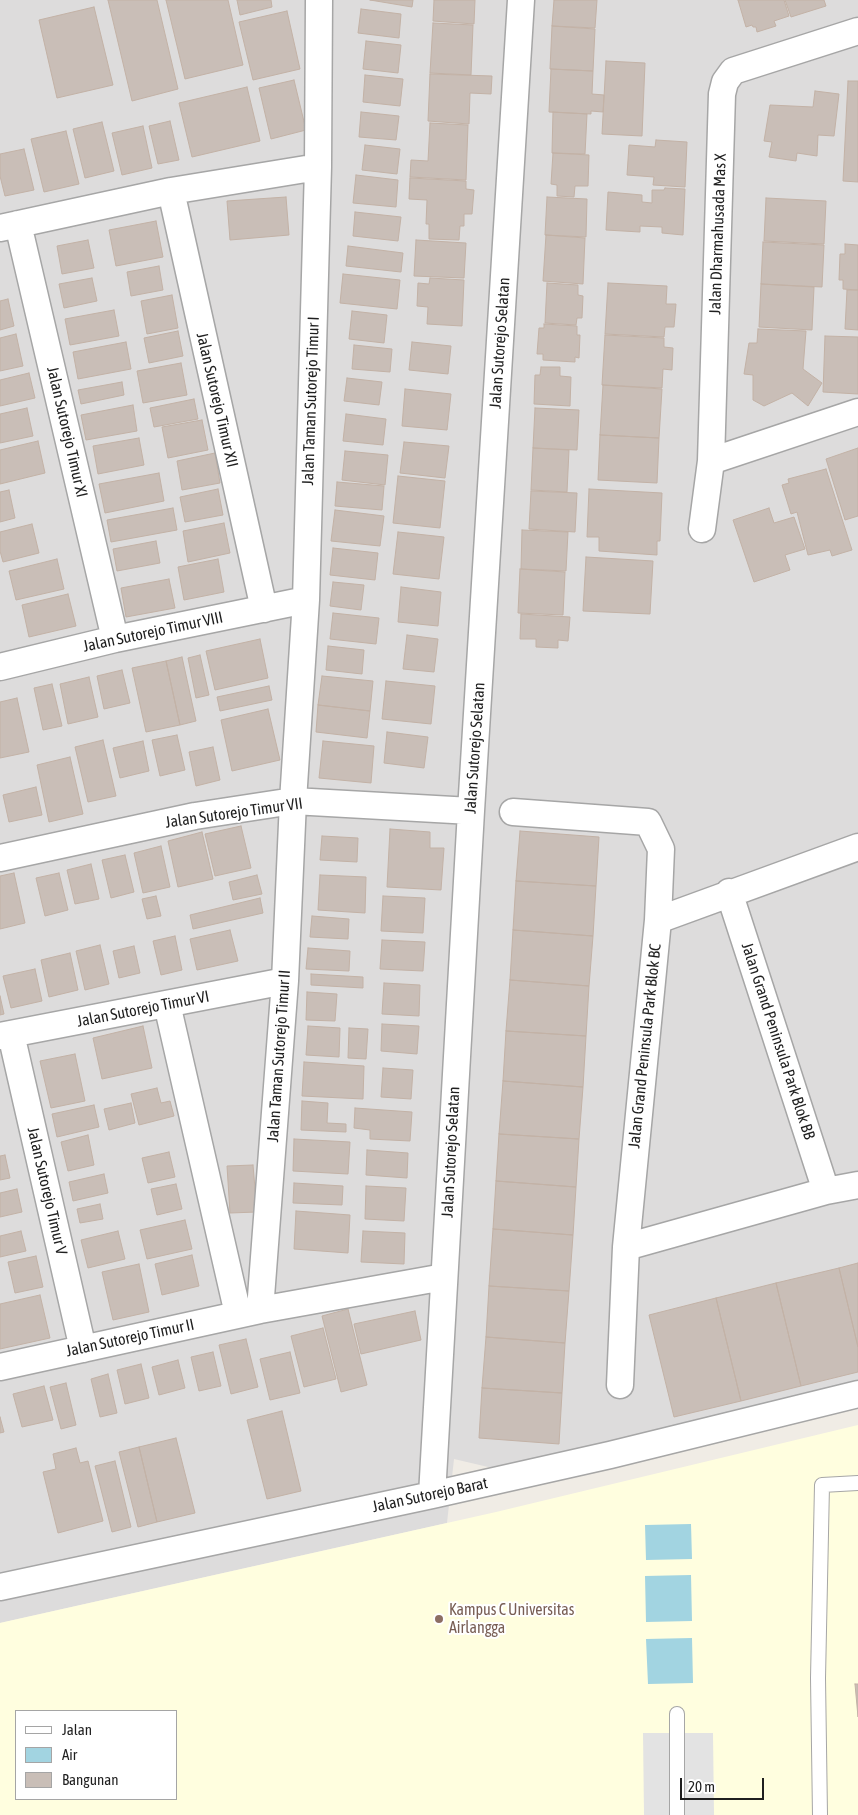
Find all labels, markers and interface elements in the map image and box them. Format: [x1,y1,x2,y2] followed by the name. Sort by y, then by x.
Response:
[706,153,730,315] street label: Jalan Dharmahusada Mas X
[486,277,514,409] street label: Jalan Sutorejo Selatan
[298,316,324,486] street label: Jalan Taman Sutorejo Timur I
[192,331,242,469] street label: Jalan Sutorejo Timur XII
[43,365,91,499] street label: Jalan Sutorejo Timur XI
[81,608,225,656] street label: Jalan Sutorejo Timur VIII
[461,682,489,814] street label: Jalan Sutorejo Selatan
[164,794,304,832] street label: Jalan Sutorejo Timur VII
[737,940,819,1142] street label: Jalan Grand Peninsula Park Blok BB
[625,943,665,1149] street label: Jalan Grand Peninsula Park Blok BC
[263,969,295,1143] street label: Jalan Taman Sutorejo Timur II
[75,987,211,1031] street label: Jalan Sutorejo Timur VI
[438,1086,464,1218] street label: Jalan Sutorejo Selatan
[23,1125,71,1257] street label: Jalan Sutorejo Timur V
[64,1315,196,1361] street label: Jalan Sutorejo Timur II
[371,1473,489,1517] street label: Jalan Sutorejo Barat
[449,1600,574,1638] place label: Kampus C Universitas Airlangga
[433,1613,445,1625] marker: Kampus C Universitas Airlangga
[15,1710,178,1800] legend
[62,1721,92,1738] text: Jalan
[62,1746,77,1763] text: Air
[683,1768,767,1800] scale bar
[62,1771,119,1788] text: Bangunan
[688,1778,715,1795] text: 20 m

